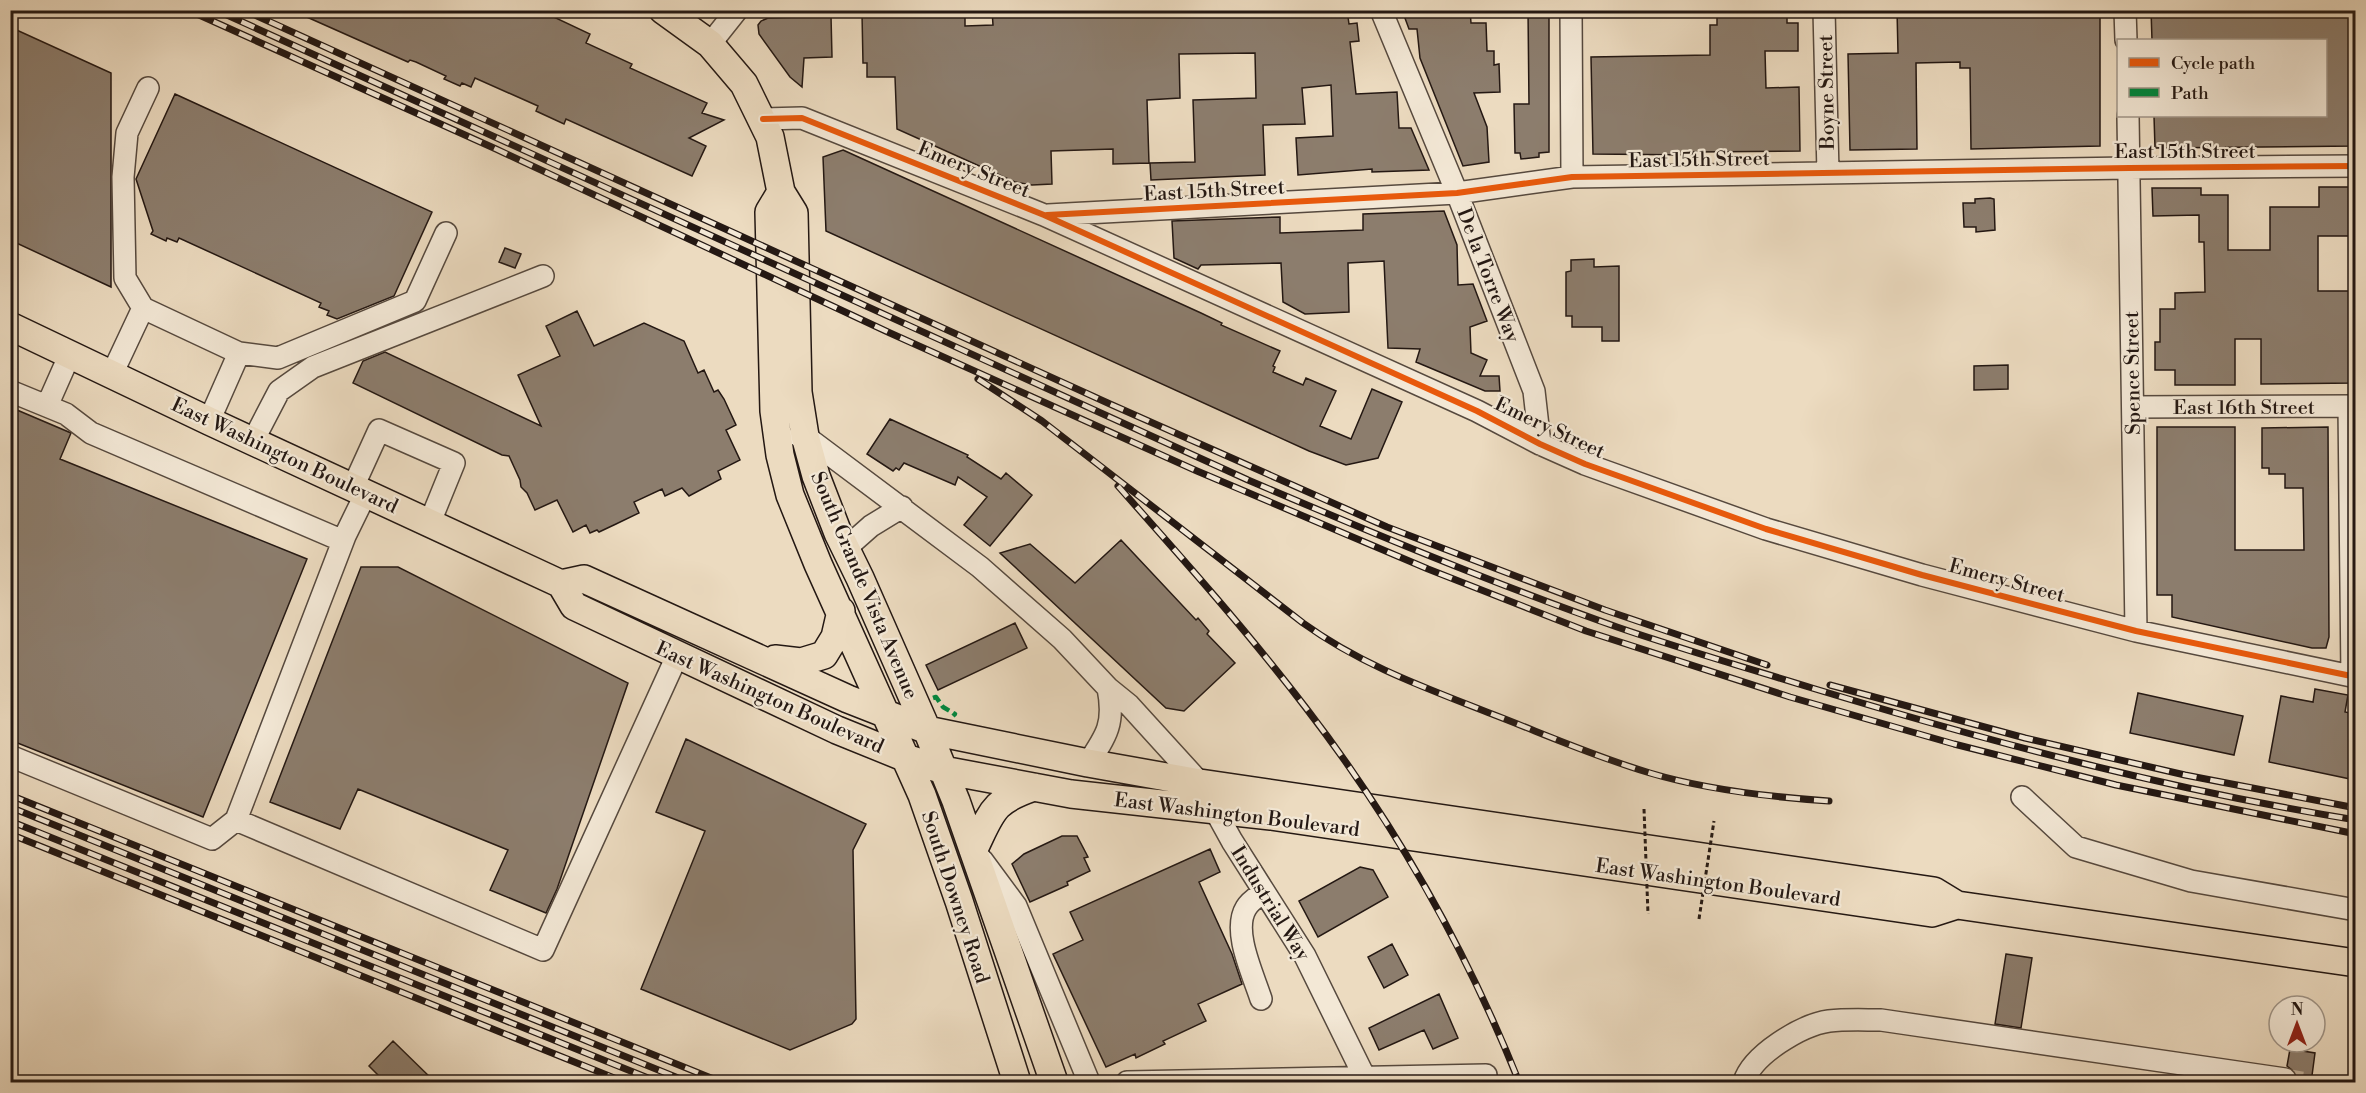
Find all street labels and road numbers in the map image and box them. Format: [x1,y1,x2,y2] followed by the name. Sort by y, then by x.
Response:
[1814,34,1841,151] street label: Boyne Street
[914,137,1033,204] street label: Emery Street
[2114,140,2256,165] street label: East 15th Street
[1628,147,1770,174] street label: East 15th Street
[1143,175,1285,208] street label: East 15th Street
[1451,205,1525,346] street label: De la Torre Way
[2120,311,2147,435] street label: Spence Street
[1490,392,1609,465] street label: Emery Street
[167,393,402,520] street label: East Washington Boulevard
[2173,396,2315,421] street label: East 16th Street
[804,468,923,703] street label: South Grande Vista Avenue
[1946,554,2067,609] street label: Emery Street
[651,637,888,760] street label: East Washington Boulevard
[1113,788,1362,843] street label: East Washington Boulevard
[915,808,994,987] street label: South Downey Road
[1225,842,1315,966] street label: Industrial Way
[1594,854,1843,913] street label: East Washington Boulevard

